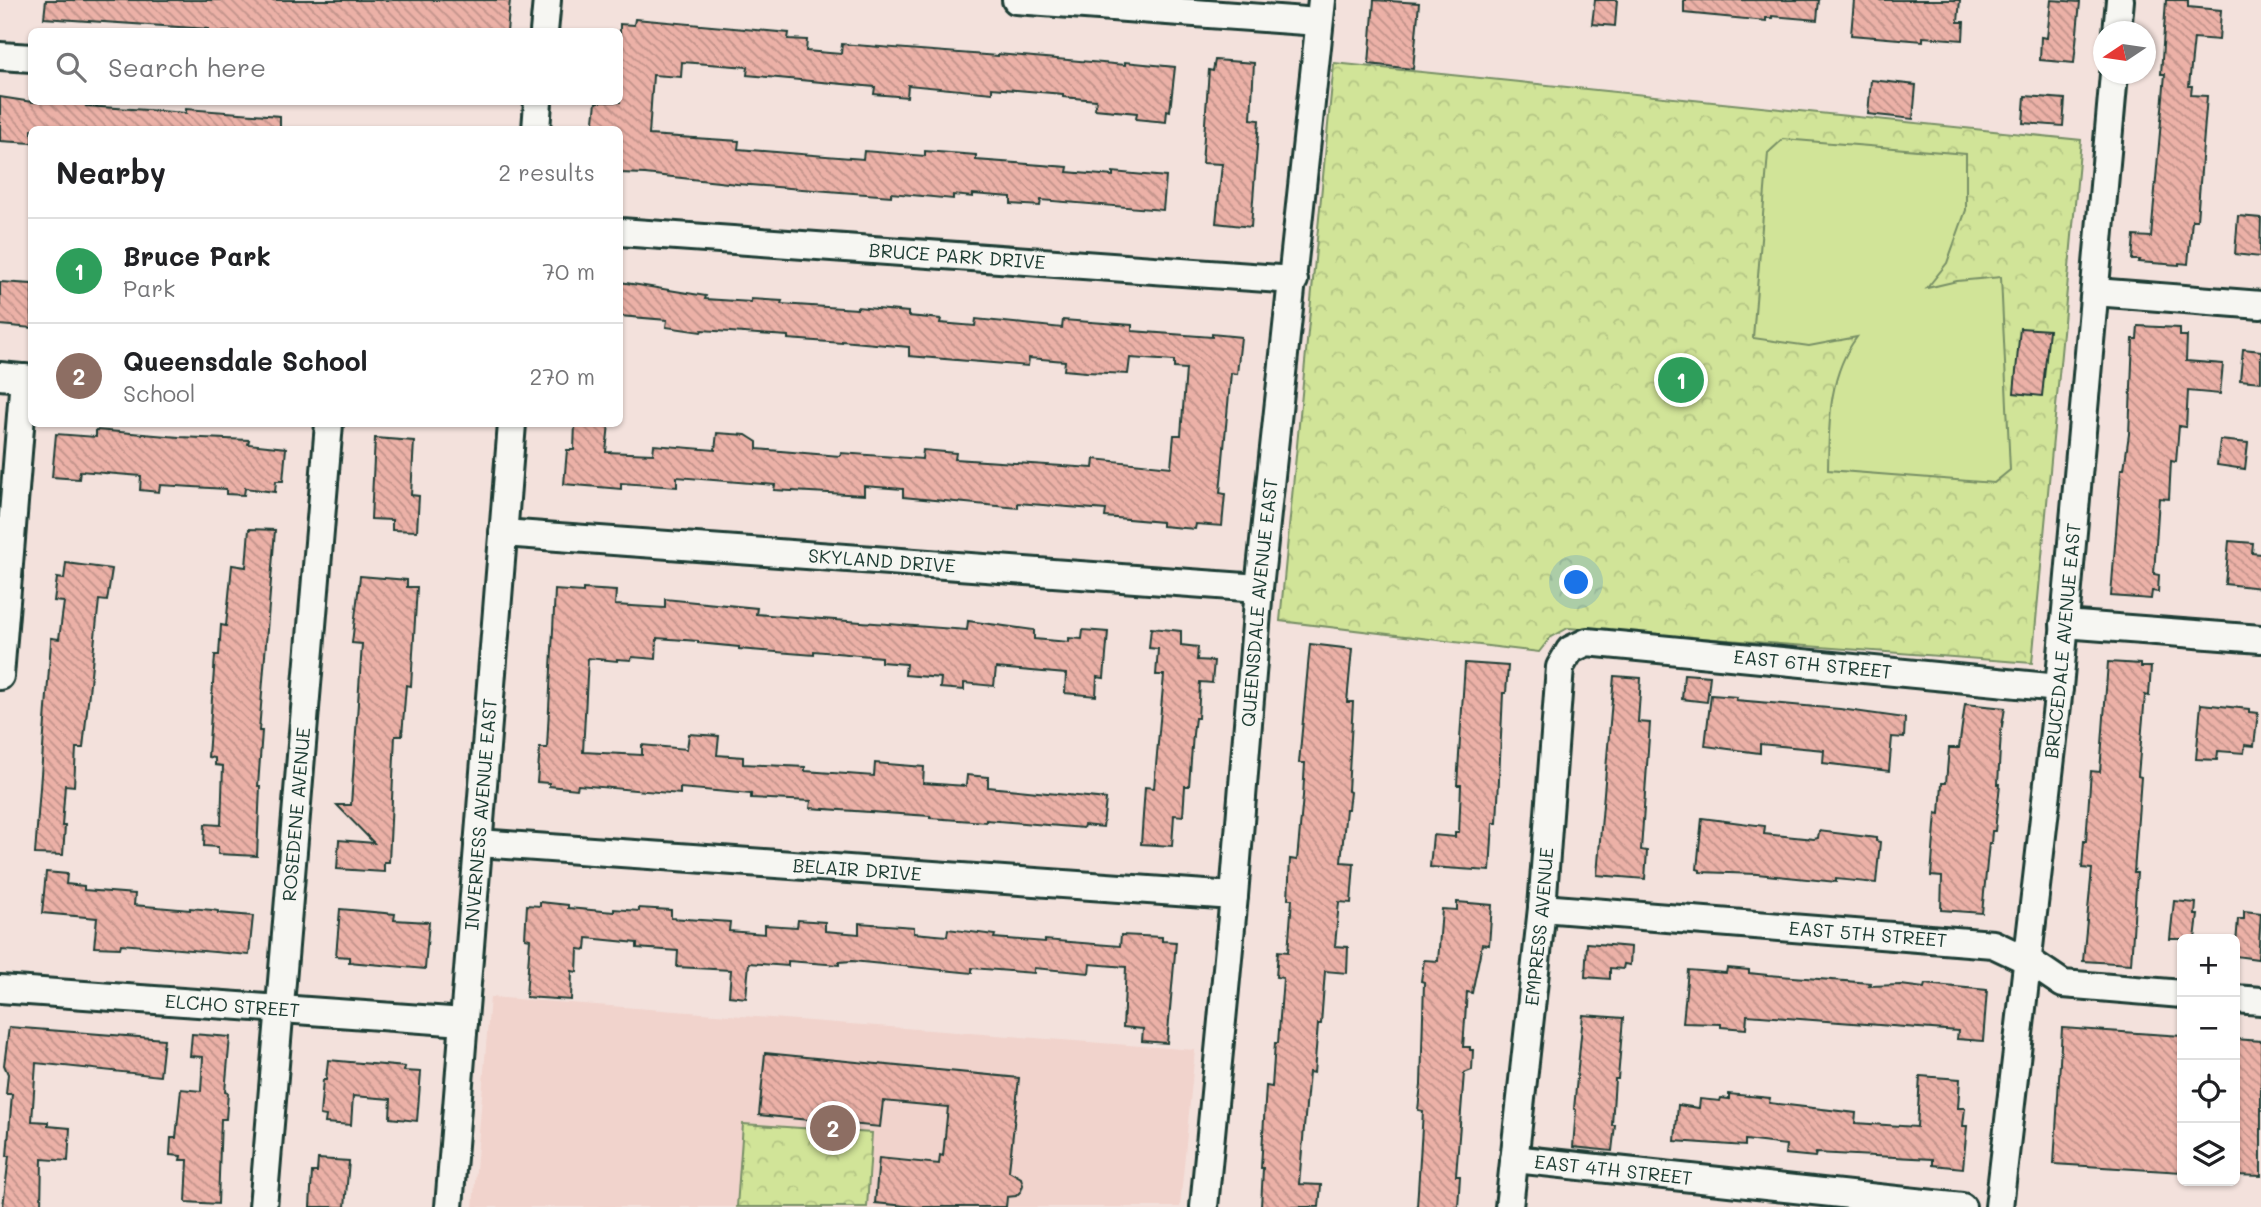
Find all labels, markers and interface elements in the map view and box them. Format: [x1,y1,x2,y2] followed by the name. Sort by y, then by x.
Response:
[2093,21,2156,84] north arrow
[28,28,623,105] search box
[52,48,90,86] icon: search
[108,50,266,84] text: Search here
[56,152,166,192] text: Nearby
[498,157,595,187] text: 2 results
[868,237,1046,274] street label: BRUCE PARK DRIVE
[123,239,271,273] text: Bruce Park
[74,256,84,286] text: 1
[542,256,595,286] text: 70 m
[123,273,175,303] text: Park
[123,344,368,378] text: Queensdale School
[1658,354,1704,406] pin: 1
[73,361,85,391] text: 2
[530,361,595,391] text: 270 m
[123,378,196,408] text: School
[1235,477,1283,728] street label: QUEENSDALE AVENUE EAST
[2038,522,2086,760] street label: BRUCEDALE AVENUE EAST
[807,542,957,578] street label: SKYLAND DRIVE
[1559,565,1593,599] your location
[1733,643,1893,684] street label: EAST 6TH STREET
[458,697,502,931] street label: INVERNESS AVENUE EAST
[276,726,315,903] street label: ROSEDENE AVENUE
[1518,846,1559,1007] street label: EMPRESS AVENUE
[792,852,923,886] street label: BELAIR DRIVE
[1788,915,1948,952] street label: EAST 5TH STREET
[2177,934,2240,1186] map controls
[2177,934,2240,997] button: +
[164,988,301,1022] street label: ELCHO STREET
[2177,997,2240,1060] button: −
[2177,1060,2240,1123] button: locate
[810,1102,856,1154] pin: 2
[2177,1123,2240,1186] button: layers
[1533,1148,1694,1190] street label: EAST 4TH STREET

